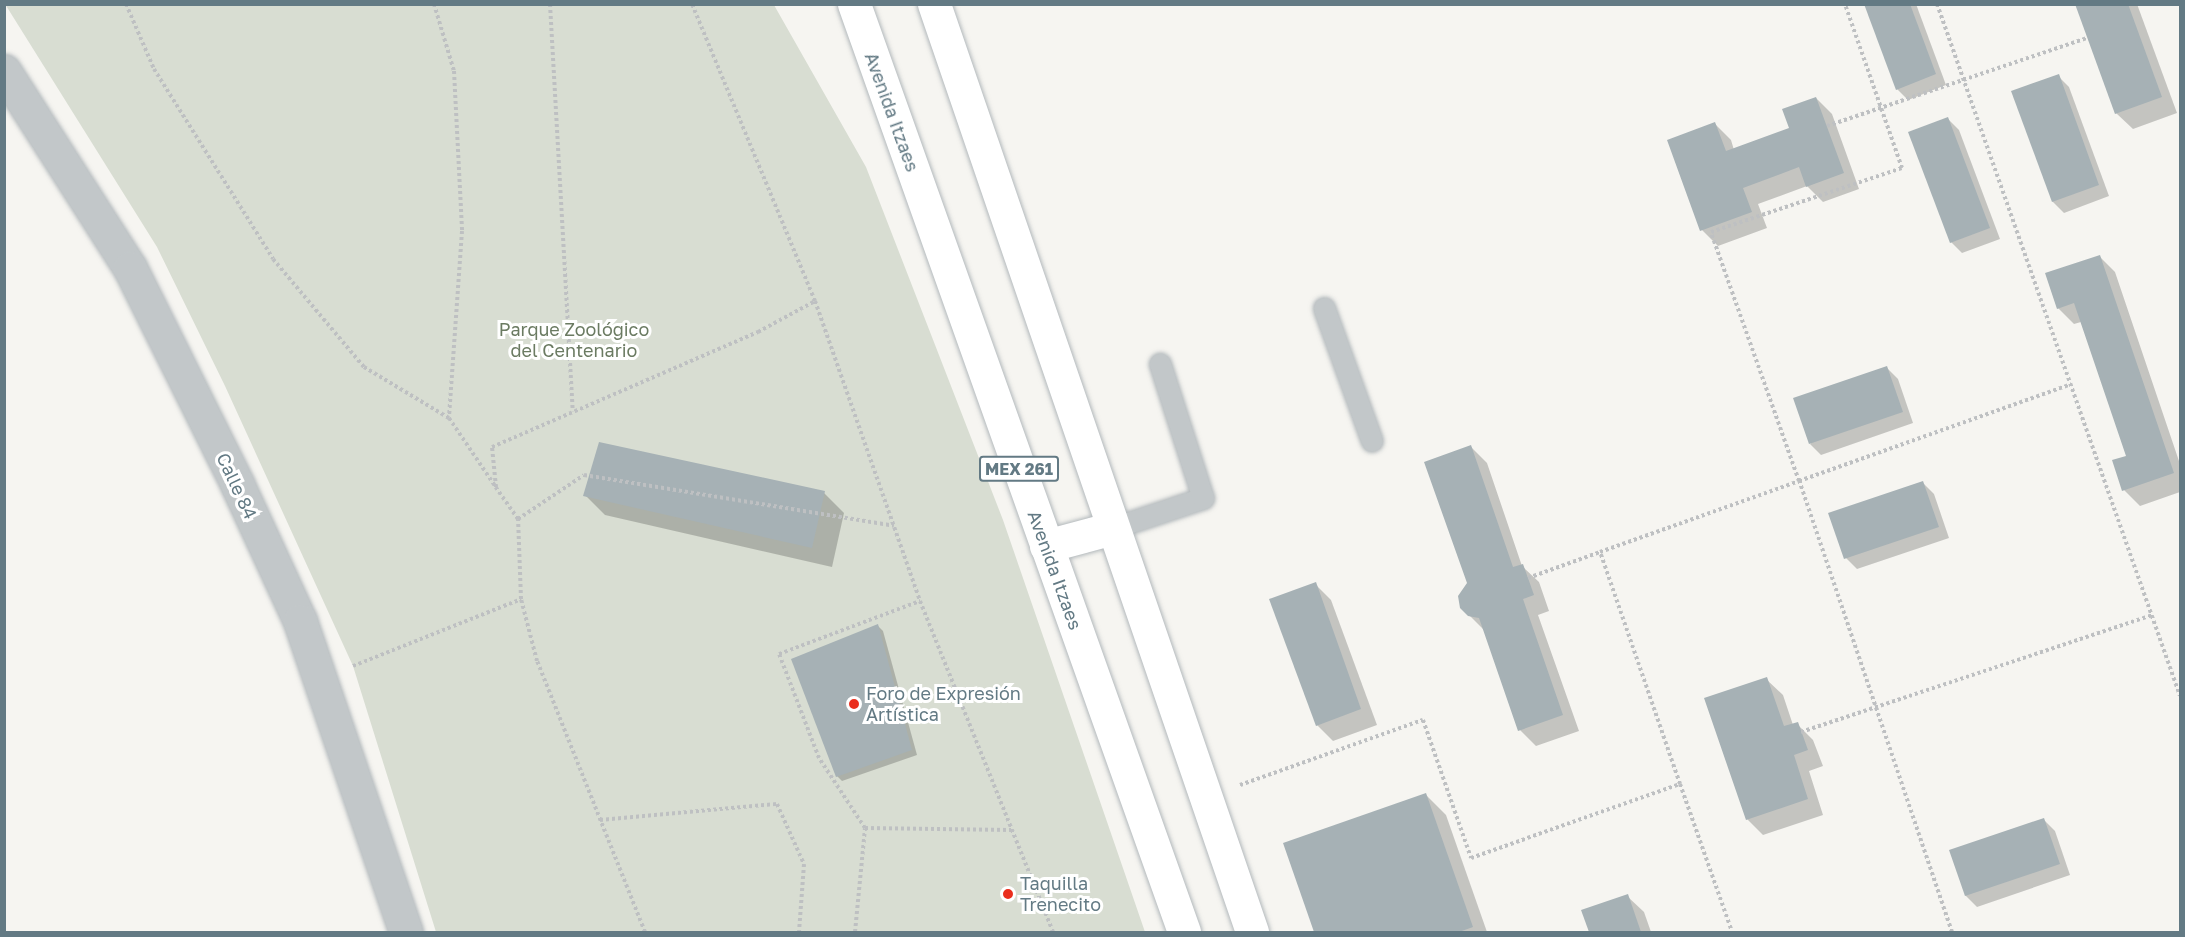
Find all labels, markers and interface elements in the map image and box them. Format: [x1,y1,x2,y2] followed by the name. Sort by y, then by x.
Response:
[860,49,924,175] street label: Avenida Itzaes
[499,319,649,362] park label: Parque Zoológico del Centenario
[212,449,262,523] street label: Calle 84
[978,456,1060,482] road number: MEX 261
[1023,507,1087,633] street label: Avenida Itzaes
[866,683,1021,726] place label: Foro de Expresión Artística
[847,697,861,711] marker: Foro de Expresión Artística
[1020,873,1101,916] place label: Taquilla Trenecito
[1001,887,1015,901] marker: Taquilla Trenecito

